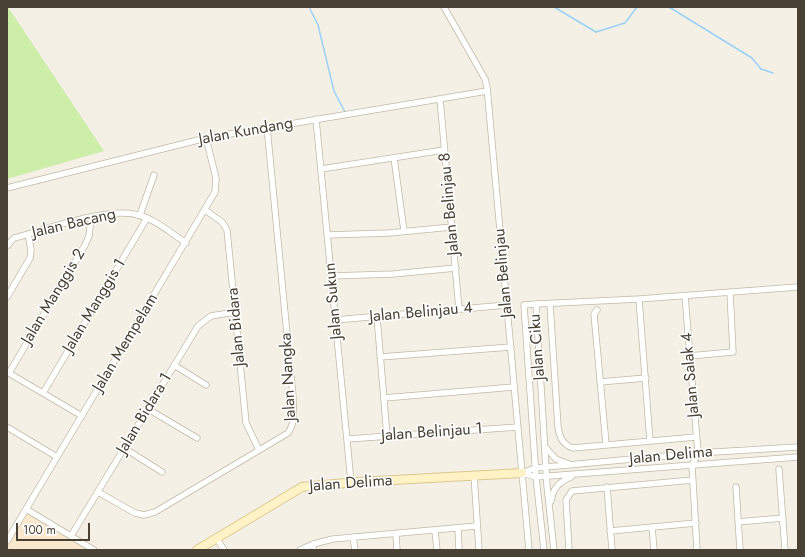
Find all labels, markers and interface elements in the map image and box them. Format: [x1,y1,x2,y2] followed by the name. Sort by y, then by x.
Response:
[197,114,295,150] street label: Jalan Kundang
[436,152,464,256] street label: Jalan Belinjau 8
[30,205,118,243] street label: Jalan Bacang
[491,228,517,318] street label: Jalan Belinjau
[18,246,90,348] street label: Jalan Manggis 2
[59,256,131,356] street label: Jalan Manggis 1
[321,262,347,340] street label: Jalan Sukun
[224,287,250,367] street label: Jalan Bidara
[89,290,163,396] street label: Jalan Mempelam
[368,299,474,327] street label: Jalan Belinjau 4
[526,313,550,381] street label: Jalan Ciku
[277,332,301,422] street label: Jalan Nangka
[678,332,704,418] street label: Jalan Salak 4
[113,370,177,458] street label: Jalan Bidara 1
[381,420,483,446] street label: Jalan Belinjau 1
[629,443,713,469] street label: Jalan Delima
[309,472,393,496] street label: Jalan Delima
[18,515,92,541] scale bar
[23,521,56,539] text: 100 m

